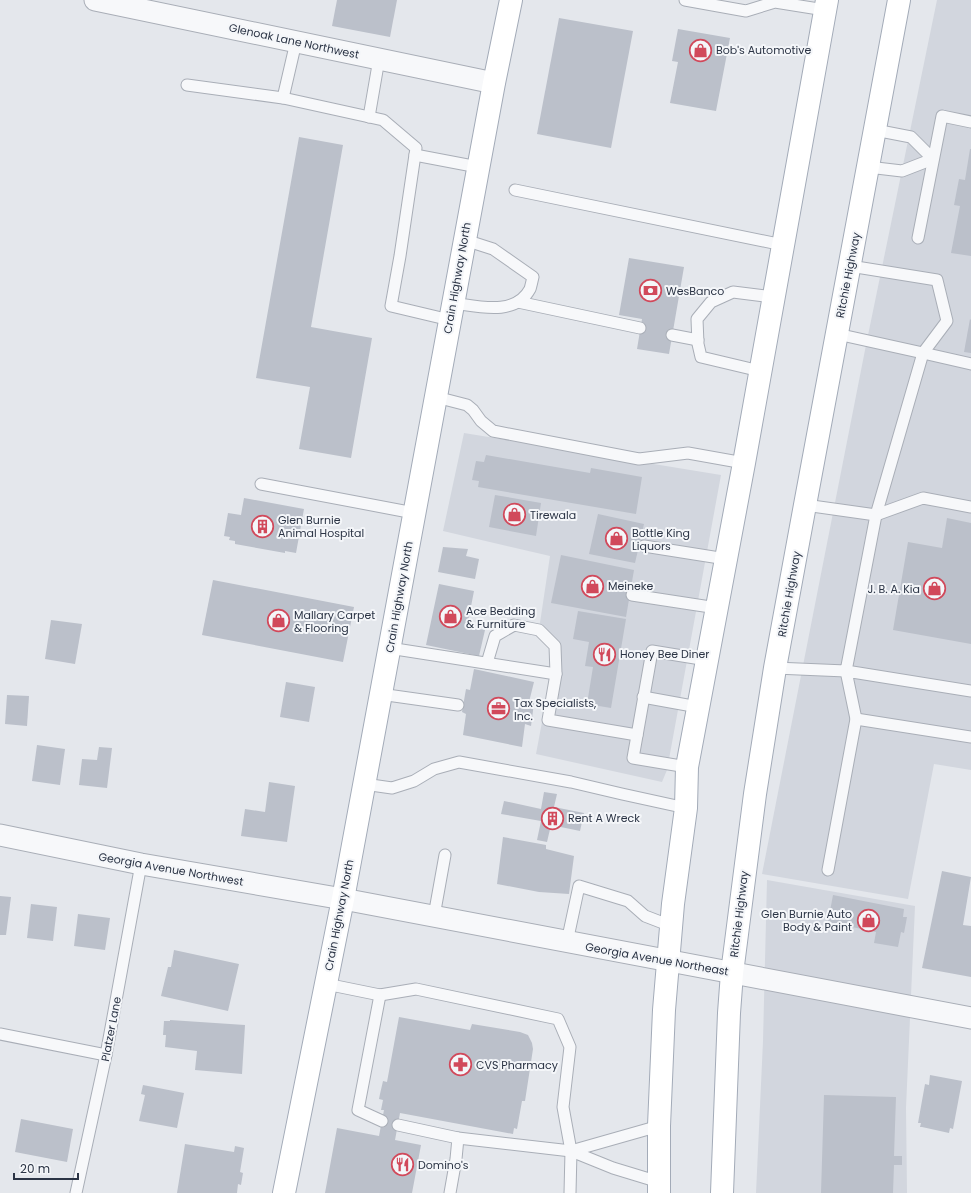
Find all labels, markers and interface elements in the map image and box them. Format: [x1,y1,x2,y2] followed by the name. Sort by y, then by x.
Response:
[227,19,361,63] street label: Glenoak Lane Northwest
[688,37,714,63] shop icon: Bob's Automotive
[716,42,811,58] place label: Bob's Automotive
[439,221,475,335] street label: Crain Highway North
[832,230,864,319] street label: Ritchie Highway
[638,278,664,304] bank icon: WesBanco
[666,283,724,299] place label: WesBanco
[502,502,528,528] shop icon: Tirewala
[530,507,576,523] place label: Tirewala
[278,512,364,541] place label: Glen Burnie Animal Hospital
[250,513,276,539] building icon: Glen Burnie Animal Hospital
[632,525,690,554] place label: Bottle King Liquors
[604,526,630,552] shop icon: Bottle King Liquors
[381,540,417,654] street label: Crain Highway North
[774,549,805,638] street label: Ritchie Highway
[580,573,606,599] shop icon: Meineke
[922,576,948,602] shop icon: J. B. A. Kia
[608,578,654,594] place label: Meineke
[868,581,920,597] place label: J. B. A. Kia
[466,603,535,632] place label: Ace Bedding & Furniture
[438,604,464,630] shop icon: Ace Bedding & Furniture
[294,607,375,636] place label: Mallary Carpet & Flooring
[265,608,291,634] shop icon: Mallary Carpet & Flooring
[591,641,617,667] restaurant icon: Honey Bee Diner
[620,646,709,662] place label: Honey Bee Diner
[514,695,596,724] place label: Tax Specialists, Inc.
[486,696,512,722] office icon: Tax Specialists, Inc.
[539,805,565,831] building icon: Rent A Wreck
[568,810,640,826] place label: Rent A Wreck
[97,848,245,890] street label: Georgia Avenue Northwest
[320,858,358,972] street label: Crain Highway North
[726,869,752,958] street label: Ritchie Highway
[761,906,852,935] place label: Glen Burnie Auto Body & Paint
[855,907,881,933] shop icon: Glen Burnie Auto Body & Paint
[584,939,730,979] street label: Georgia Avenue Northeast
[97,995,125,1063] street label: Platzer Lane
[447,1052,473,1078] pharmacy icon: CVS Pharmacy
[476,1057,559,1073] place label: CVS Pharmacy
[390,1152,416,1178] restaurant icon: Domino's
[14,1155,78,1181] scale bar
[418,1157,469,1173] place label: Domino's
[20,1160,50,1177] text: 20 m

